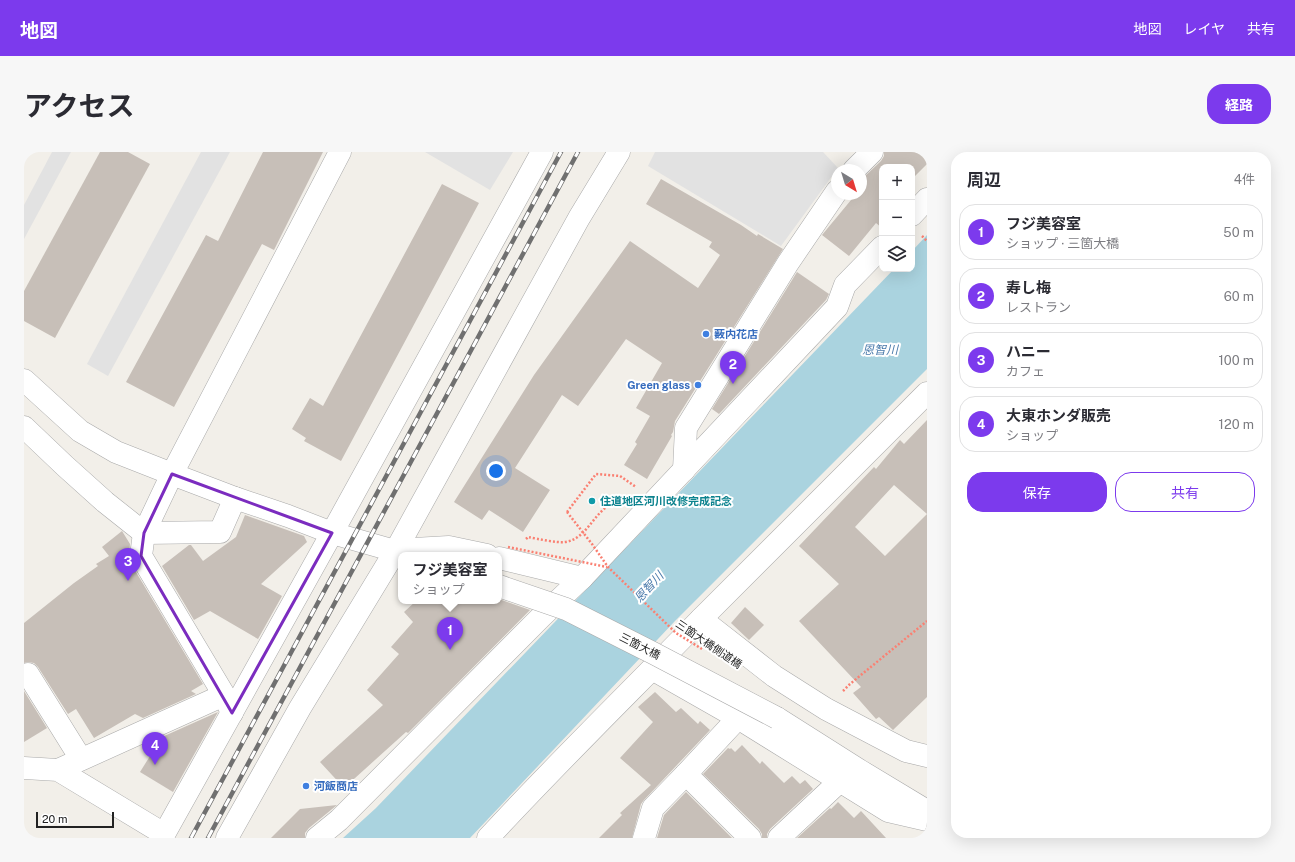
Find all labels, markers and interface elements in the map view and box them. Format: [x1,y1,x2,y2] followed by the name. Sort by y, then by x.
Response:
[20,19,58,41] text: 地図
[1133,21,1161,37] text: 地図
[1183,21,1225,37] text: レイヤ
[1247,21,1275,37] text: 共有
[1207,84,1271,124] button: 経路
[24,89,135,122] text: アクセス
[831,164,867,200] north arrow
[879,164,915,272] map controls
[879,164,915,200] button: +
[967,170,1001,190] text: 周辺
[1234,172,1255,187] text: 4件
[879,200,915,236] button: −
[1006,215,1081,232] text: フジ美容室
[978,225,984,240] text: 1
[1223,225,1254,240] text: 50 m
[879,236,915,272] button: layers
[1006,236,1119,251] text: ショップ · 三箇大橋
[1006,279,1051,296] text: 寿し梅
[977,289,985,304] text: 2
[1224,289,1254,304] text: 60 m
[1006,300,1071,315] text: レストラン
[714,328,758,340] place label: 薮内花店
[701,329,711,339] marker: 薮内花店
[862,343,900,357] water label: 恩智川
[1006,343,1051,360] text: ハニー
[720,351,746,384] pin: 2
[977,353,985,368] text: 3
[1218,353,1254,368] text: 100 m
[1006,364,1045,379] text: カフェ
[627,379,690,391] place label: Green glass
[693,380,703,390] marker: Green glass
[1006,407,1111,424] text: 大東ホンダ販売
[977,417,985,432] text: 4
[1219,417,1254,432] text: 120 m
[1006,428,1058,443] text: ショップ
[486,461,506,481] your location
[967,472,1107,512] button: 保存
[1115,472,1255,512] button: 共有
[600,495,732,507] place label: 住道地区河川改修完成記念
[587,496,597,506] marker: 住道地区河川改修完成記念
[115,548,141,581] pin: 3
[398,552,502,604] popup
[412,561,488,578] text: フジ美容室
[632,568,668,605] water label: 恩智川
[412,582,465,597] text: ショップ
[437,617,463,650] pin: 1
[674,617,744,671] street label: 三箇大橋側道橋
[618,631,662,661] street label: 三箇大橋
[142,732,168,765] pin: 4
[314,780,358,792] place label: 河飯商店
[301,781,311,791] marker: 河飯商店
[36,810,114,829] scale bar
[42,813,67,825] text: 20 m

